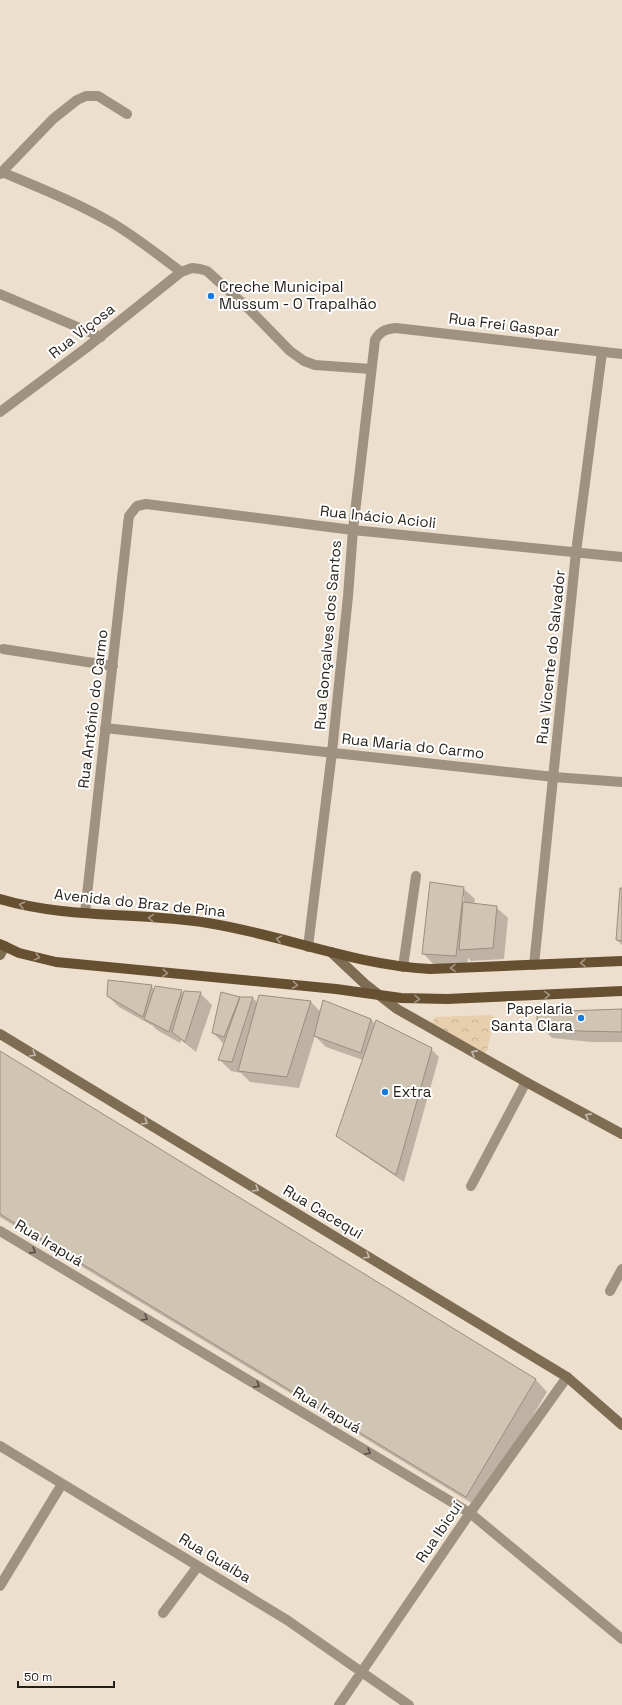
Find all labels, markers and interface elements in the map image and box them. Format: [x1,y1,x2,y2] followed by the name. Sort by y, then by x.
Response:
[219,277,377,313] place label: Creche Municipal Mussum - O Trapalhão
[206,291,216,301] marker: Creche Municipal Mussum - O Trapalhão
[45,299,119,362] street label: Rua Viçosa
[448,308,561,341] street label: Rua Frei Gaspar
[319,501,437,532] street label: Rua Inácio Acioli
[310,539,345,731] street label: Rua Gonçalves dos Santos
[532,568,569,745] street label: Rua Vicente do Salvador
[73,628,112,790] street label: Rua Antônio do Carmo
[341,729,485,762] street label: Rua Maria do Carmo
[53,884,227,921] street label: Avenida do Braz de Pina
[19,902,25,910] one-way arrow
[148,914,154,923] one-way arrow
[276,935,283,944] one-way arrow
[33,952,40,961] one-way arrow
[580,959,586,967] one-way arrow
[450,964,456,972] one-way arrow
[162,968,168,977] one-way arrow
[292,980,298,989] one-way arrow
[544,990,550,999] one-way arrow
[414,994,420,1003] one-way arrow
[491,999,573,1035] place label: Papelaria Santa Clara
[576,1013,586,1023] marker: Papelaria Santa Clara
[29,1050,36,1057] one-way arrow
[471,1050,478,1057] one-way arrow
[393,1082,432,1101] place label: Extra
[380,1087,390,1097] marker: Extra
[584,1113,592,1120] one-way arrow
[141,1117,148,1124] one-way arrow
[280,1180,367,1243] street label: Rua Cacequi
[252,1184,259,1192] one-way arrow
[12,1215,87,1271] street label: Rua Irapuá
[29,1247,36,1254] one-way arrow
[363,1252,370,1259] one-way arrow
[141,1314,148,1321] one-way arrow
[253,1380,260,1388] one-way arrow
[290,1382,365,1438] street label: Rua Irapuá
[364,1447,371,1454] one-way arrow
[411,1497,466,1566] street label: Rua Ibicuí
[176,1529,255,1587] street label: Rua Guaíba
[18,1663,114,1689] scale bar
[24,1669,52,1685] text: 50 m

